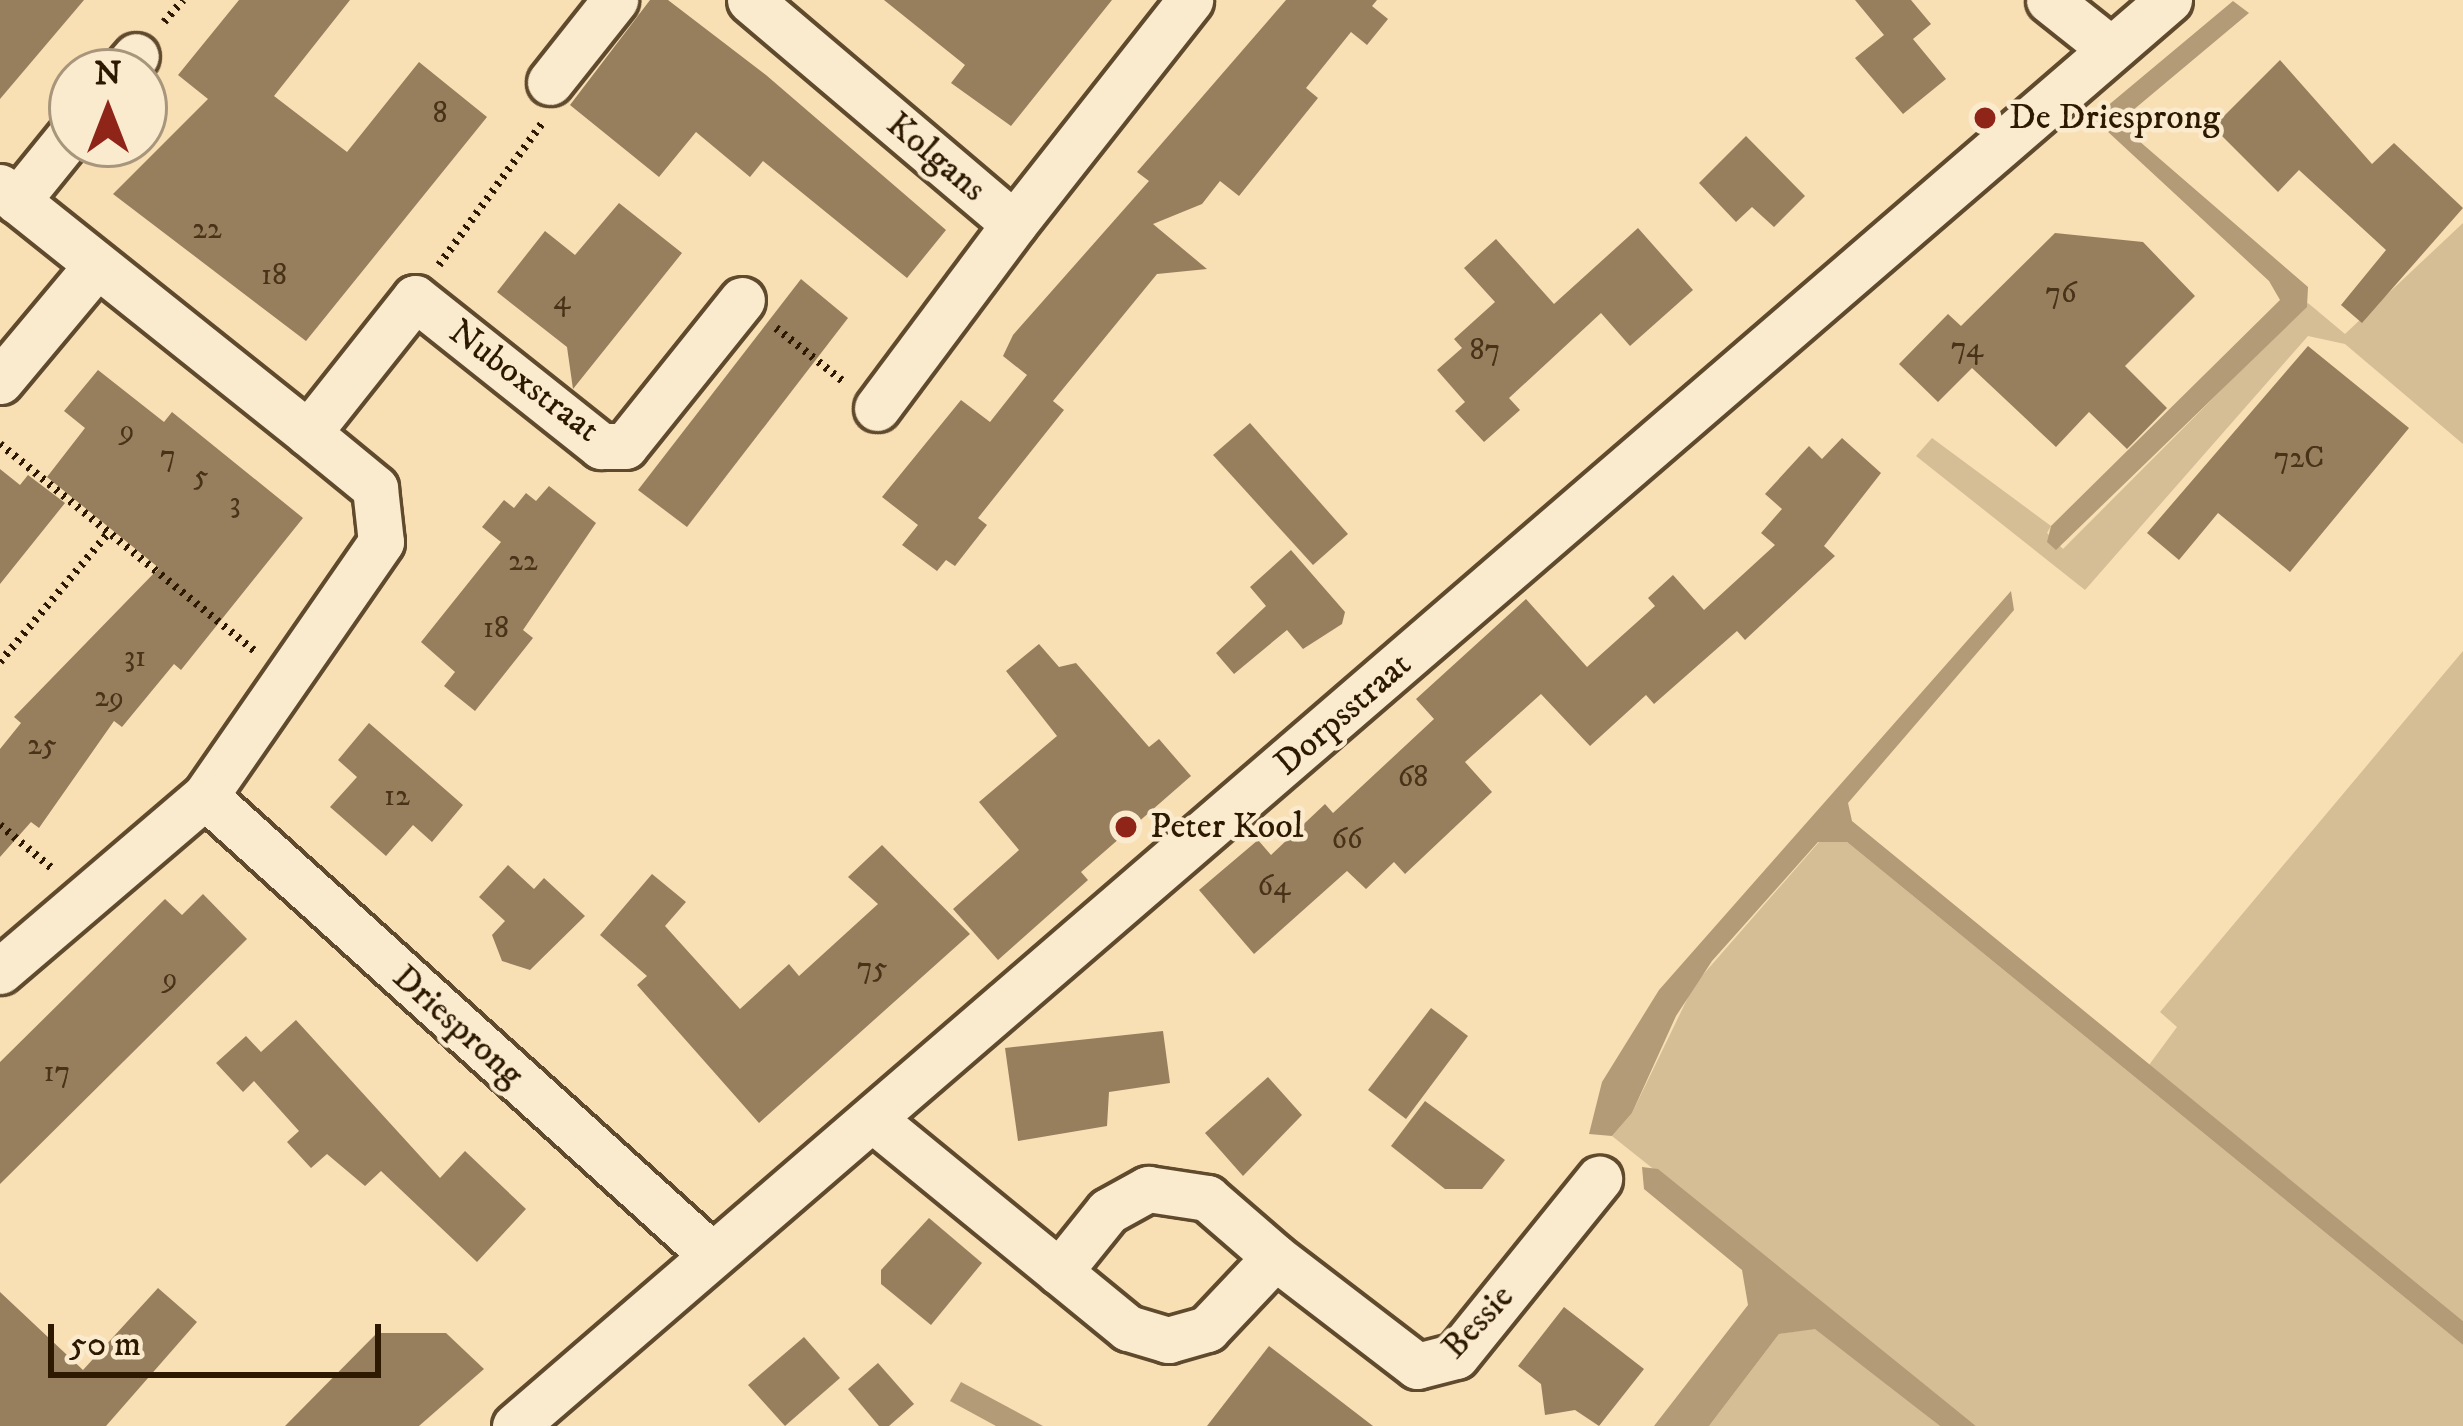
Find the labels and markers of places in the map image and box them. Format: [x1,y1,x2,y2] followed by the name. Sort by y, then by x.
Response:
[2009,96,2220,140] place label: De Driesprong
[1972,105,1998,131] marker: De Driesprong
[1150,805,1303,849] place label: Peter Kool
[1113,814,1139,840] marker: Peter Kool

